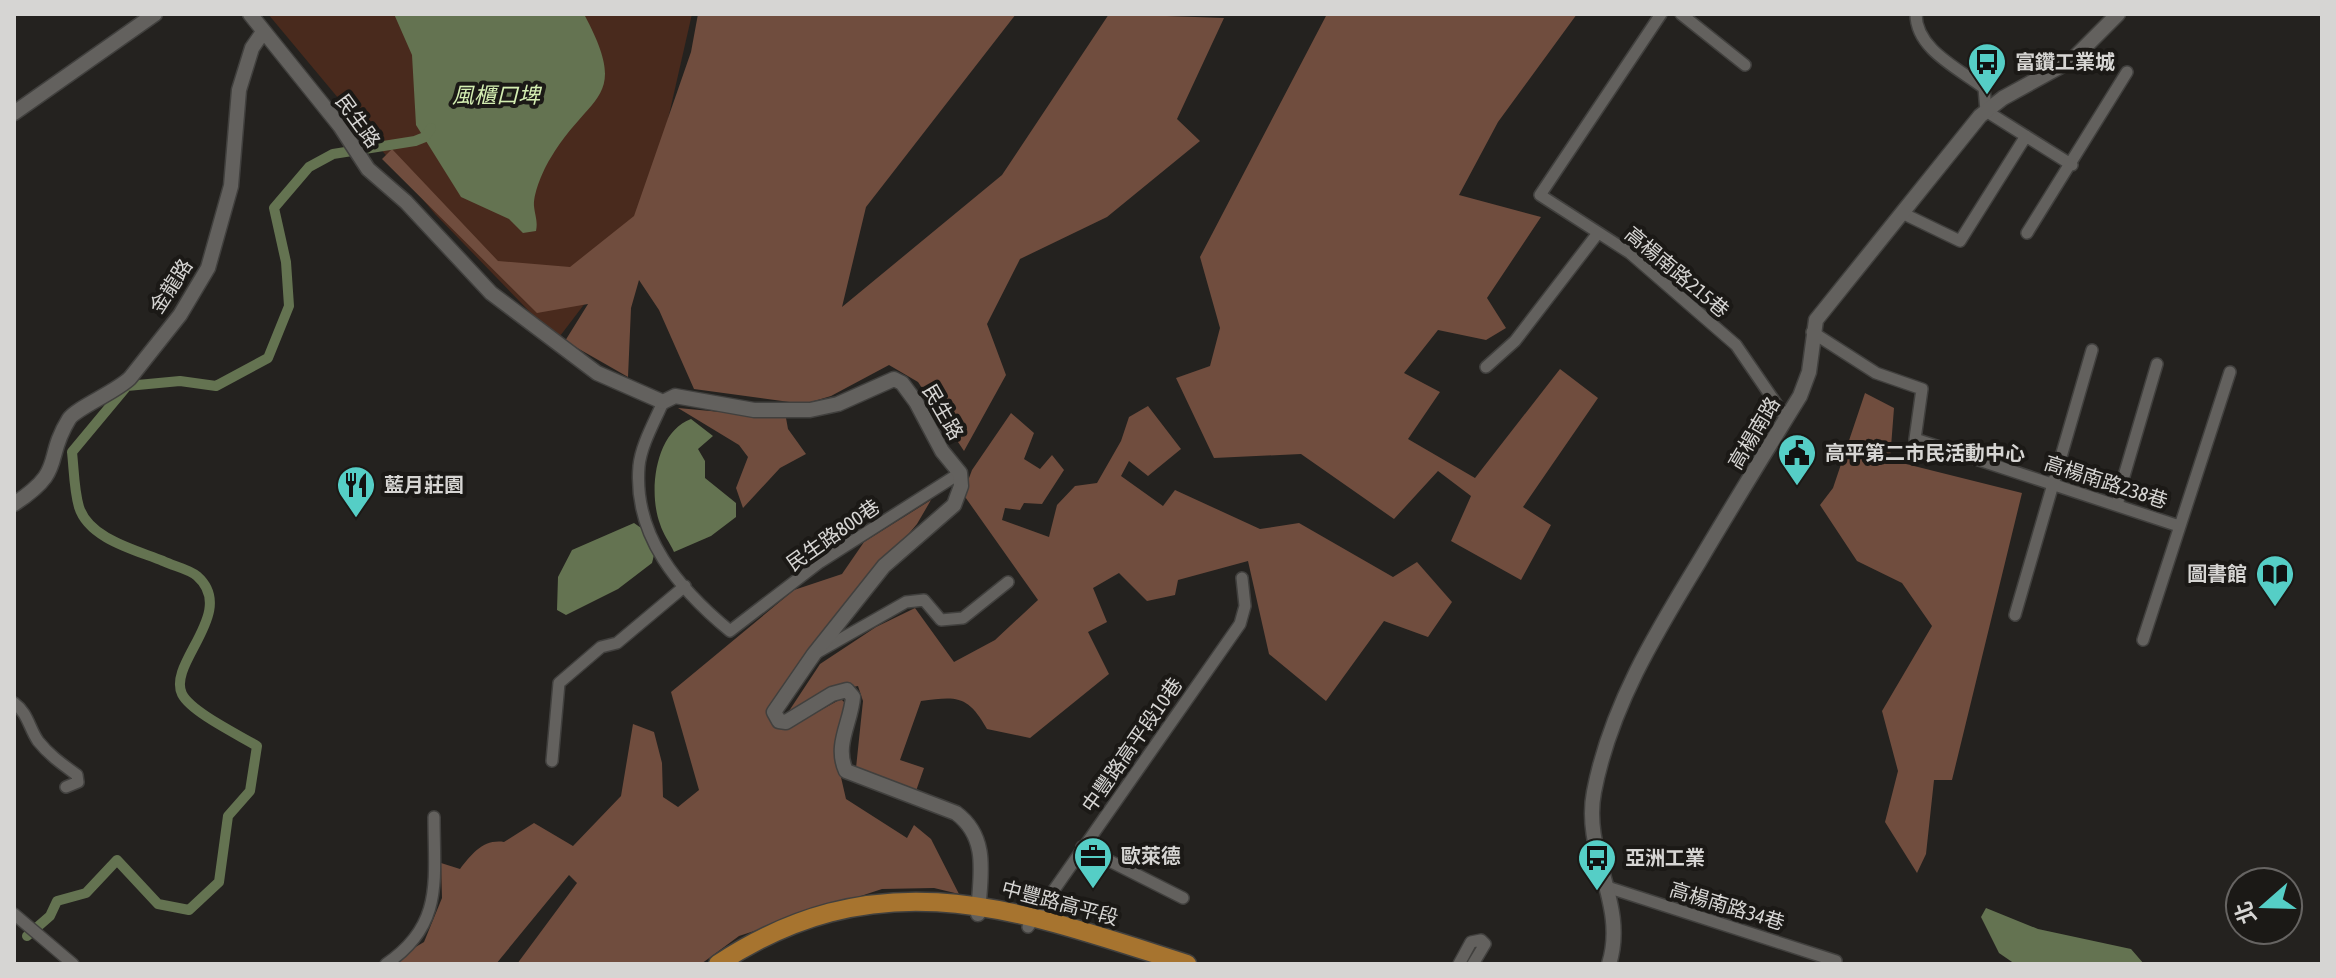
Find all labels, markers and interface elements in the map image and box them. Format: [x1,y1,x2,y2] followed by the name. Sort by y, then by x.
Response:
[1966,41,2008,96] bus stop icon: 富鑽工業城
[2015,50,2115,73] place label: 富鑽工業城
[452,82,543,108] water label: 風櫃口埤
[331,90,385,152] street label: 民生路
[1621,222,1734,322] street label: 高楊南路215巷
[145,254,197,317] street label: 金龍路
[918,380,968,443] street label: 民生路
[1723,393,1784,473] street label: 高楊南路
[1776,432,1818,487] public building icon: 高平第二市民活動中心
[1825,441,2025,464] place label: 高平第二市民活動中心
[2042,451,2171,512] street label: 高楊南路238巷
[335,464,377,519] restaurant icon: 藍月莊園
[384,473,464,496] place label: 藍月莊園
[782,494,884,575] street label: 民生路800巷
[2254,553,2296,608] library icon: 圖書館
[2187,562,2247,585] place label: 圖書館
[1077,673,1187,816] street label: 中豐路高平段10巷
[1072,835,1114,890] office icon: 歐萊德
[1576,837,1618,892] bus stop icon: 亞洲工業
[1121,844,1181,867] place label: 歐萊德
[1625,846,1705,869] place label: 亞洲工業
[2224,866,2304,946] north arrow
[999,876,1121,929] street label: 中豐路高平段
[1667,877,1787,934] street label: 高楊南路34巷
[2229,898,2261,928] text: 北

